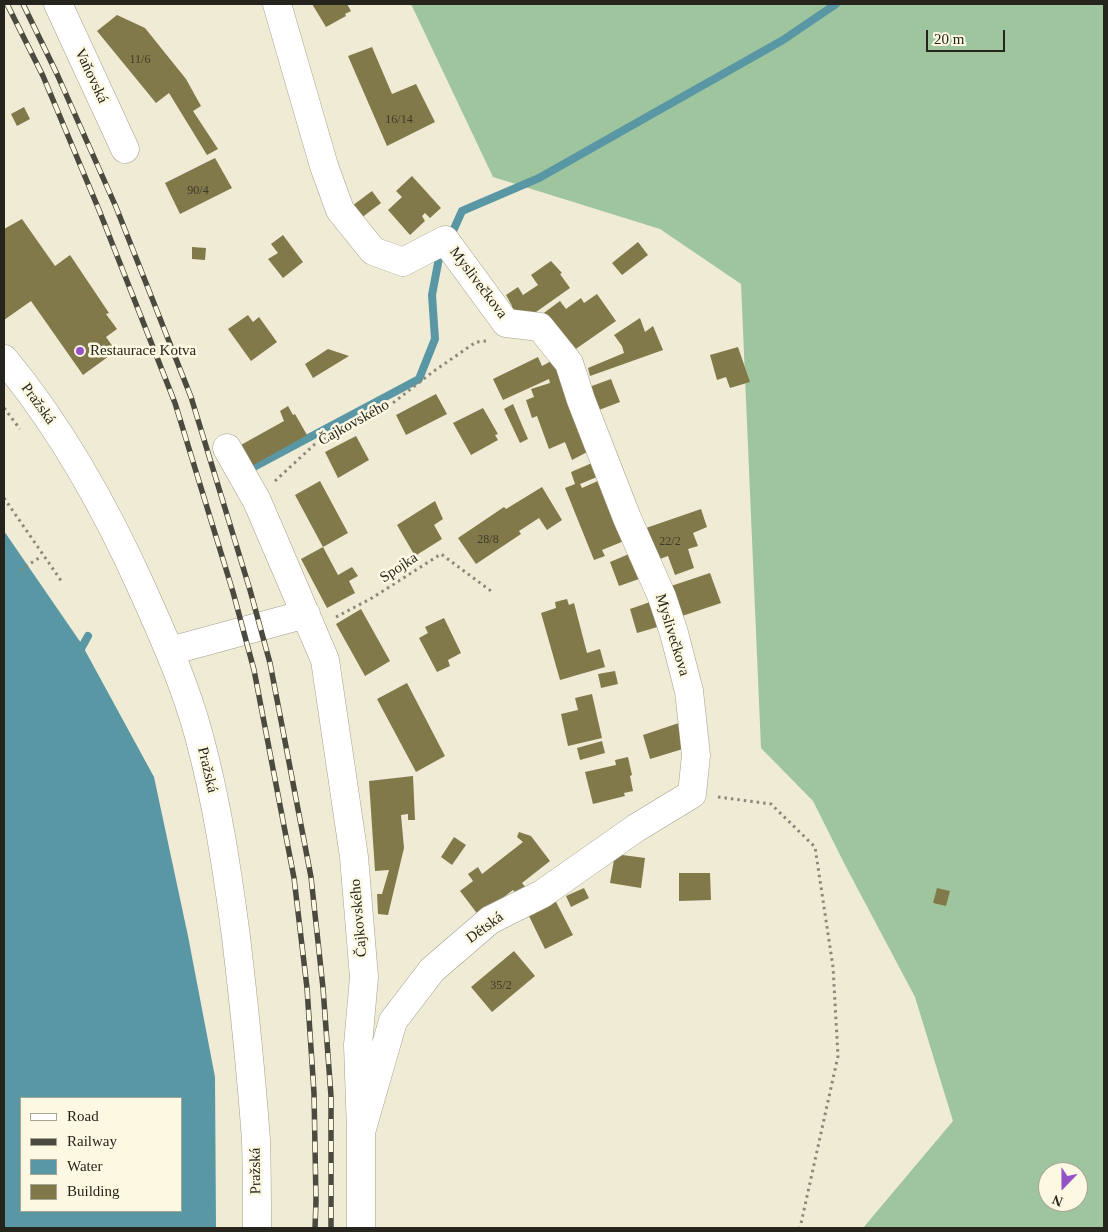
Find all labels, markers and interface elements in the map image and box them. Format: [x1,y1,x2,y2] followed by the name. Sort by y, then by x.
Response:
[928,20,1007,52] scale bar
[934,31,964,47] text: 20 m
[71,46,111,106] street label: Vaňovská
[130,53,150,67] house number: 11/6
[385,113,413,127] house number: 16/14
[187,184,209,198] house number: 90/4
[445,244,511,322] street label: Myslivečkova
[90,342,196,360] place label: Restaurace Kotva
[74,345,86,357] marker: Restaurace Kotva
[17,380,59,428] street label: Pražská
[315,396,393,450] street label: Čajkovského
[477,533,499,547] house number: 28/8
[659,535,681,549] house number: 22/2
[377,549,421,587] street label: Spojka
[651,592,693,678] street label: Myslivečkova
[193,745,221,795] street label: Pražská
[347,878,371,958] street label: Čajkovského
[463,908,507,948] street label: Dětská
[490,979,512,993] house number: 35/2
[20,1097,182,1212] legend
[67,1108,99,1124] text: Road
[67,1133,117,1149] text: Railway
[247,1148,265,1194] street label: Pražská
[67,1158,102,1174] text: Water
[1038,1162,1088,1212] north arrow
[67,1183,120,1199] text: Building
[1050,1192,1065,1209] text: N

